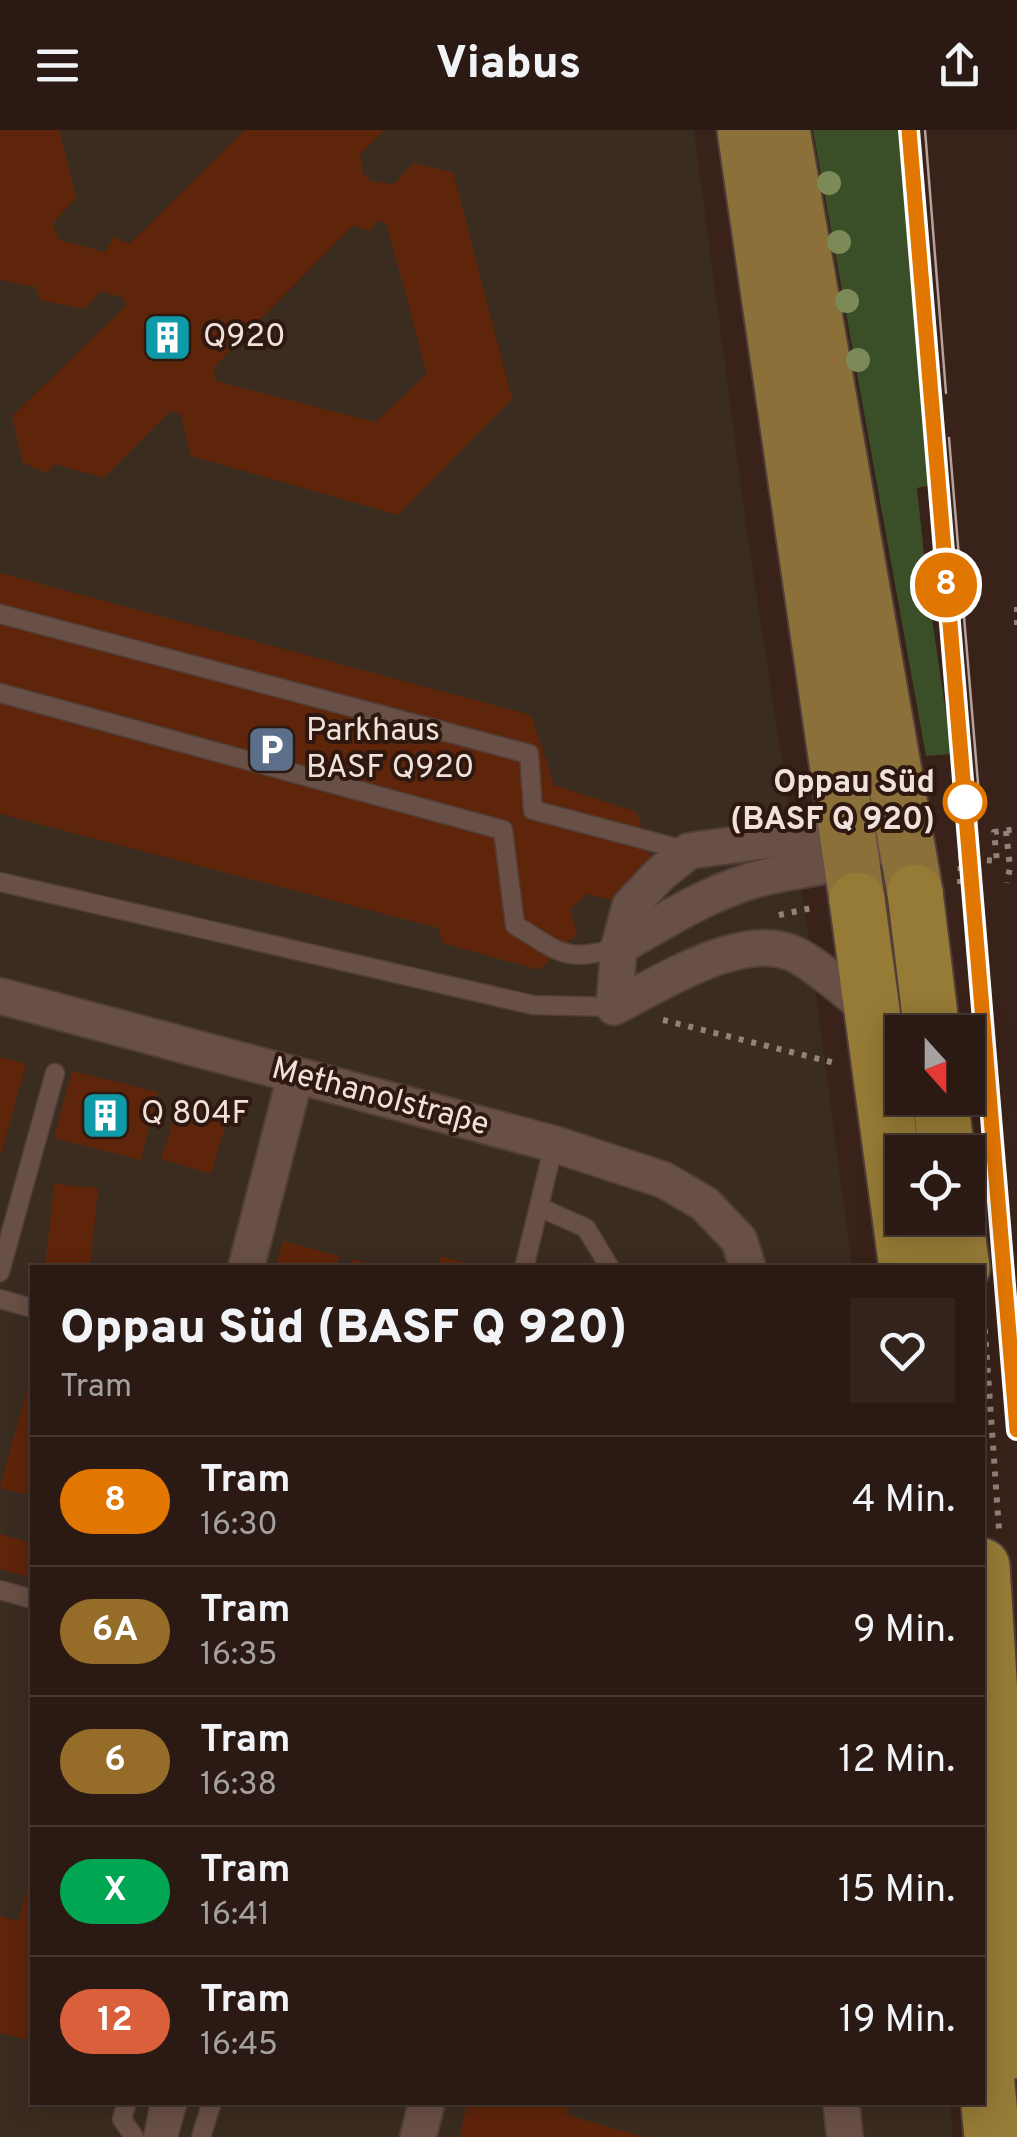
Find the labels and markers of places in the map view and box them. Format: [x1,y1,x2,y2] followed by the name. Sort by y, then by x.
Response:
[142,312,194,364] building icon: Q920
[203,318,286,358] place label: Q920
[306,712,474,789] place label: Parkhaus BASF Q920
[245,724,297,776] parking icon: Parkhaus BASF Q920
[730,764,935,841] place label: Oppau Süd (BASF Q 920)
[944,781,986,823] marker: Oppau Süd (BASF Q 920)
[80,1089,132,1141] building icon: Q 804F
[141,1095,250,1135] place label: Q 804F

